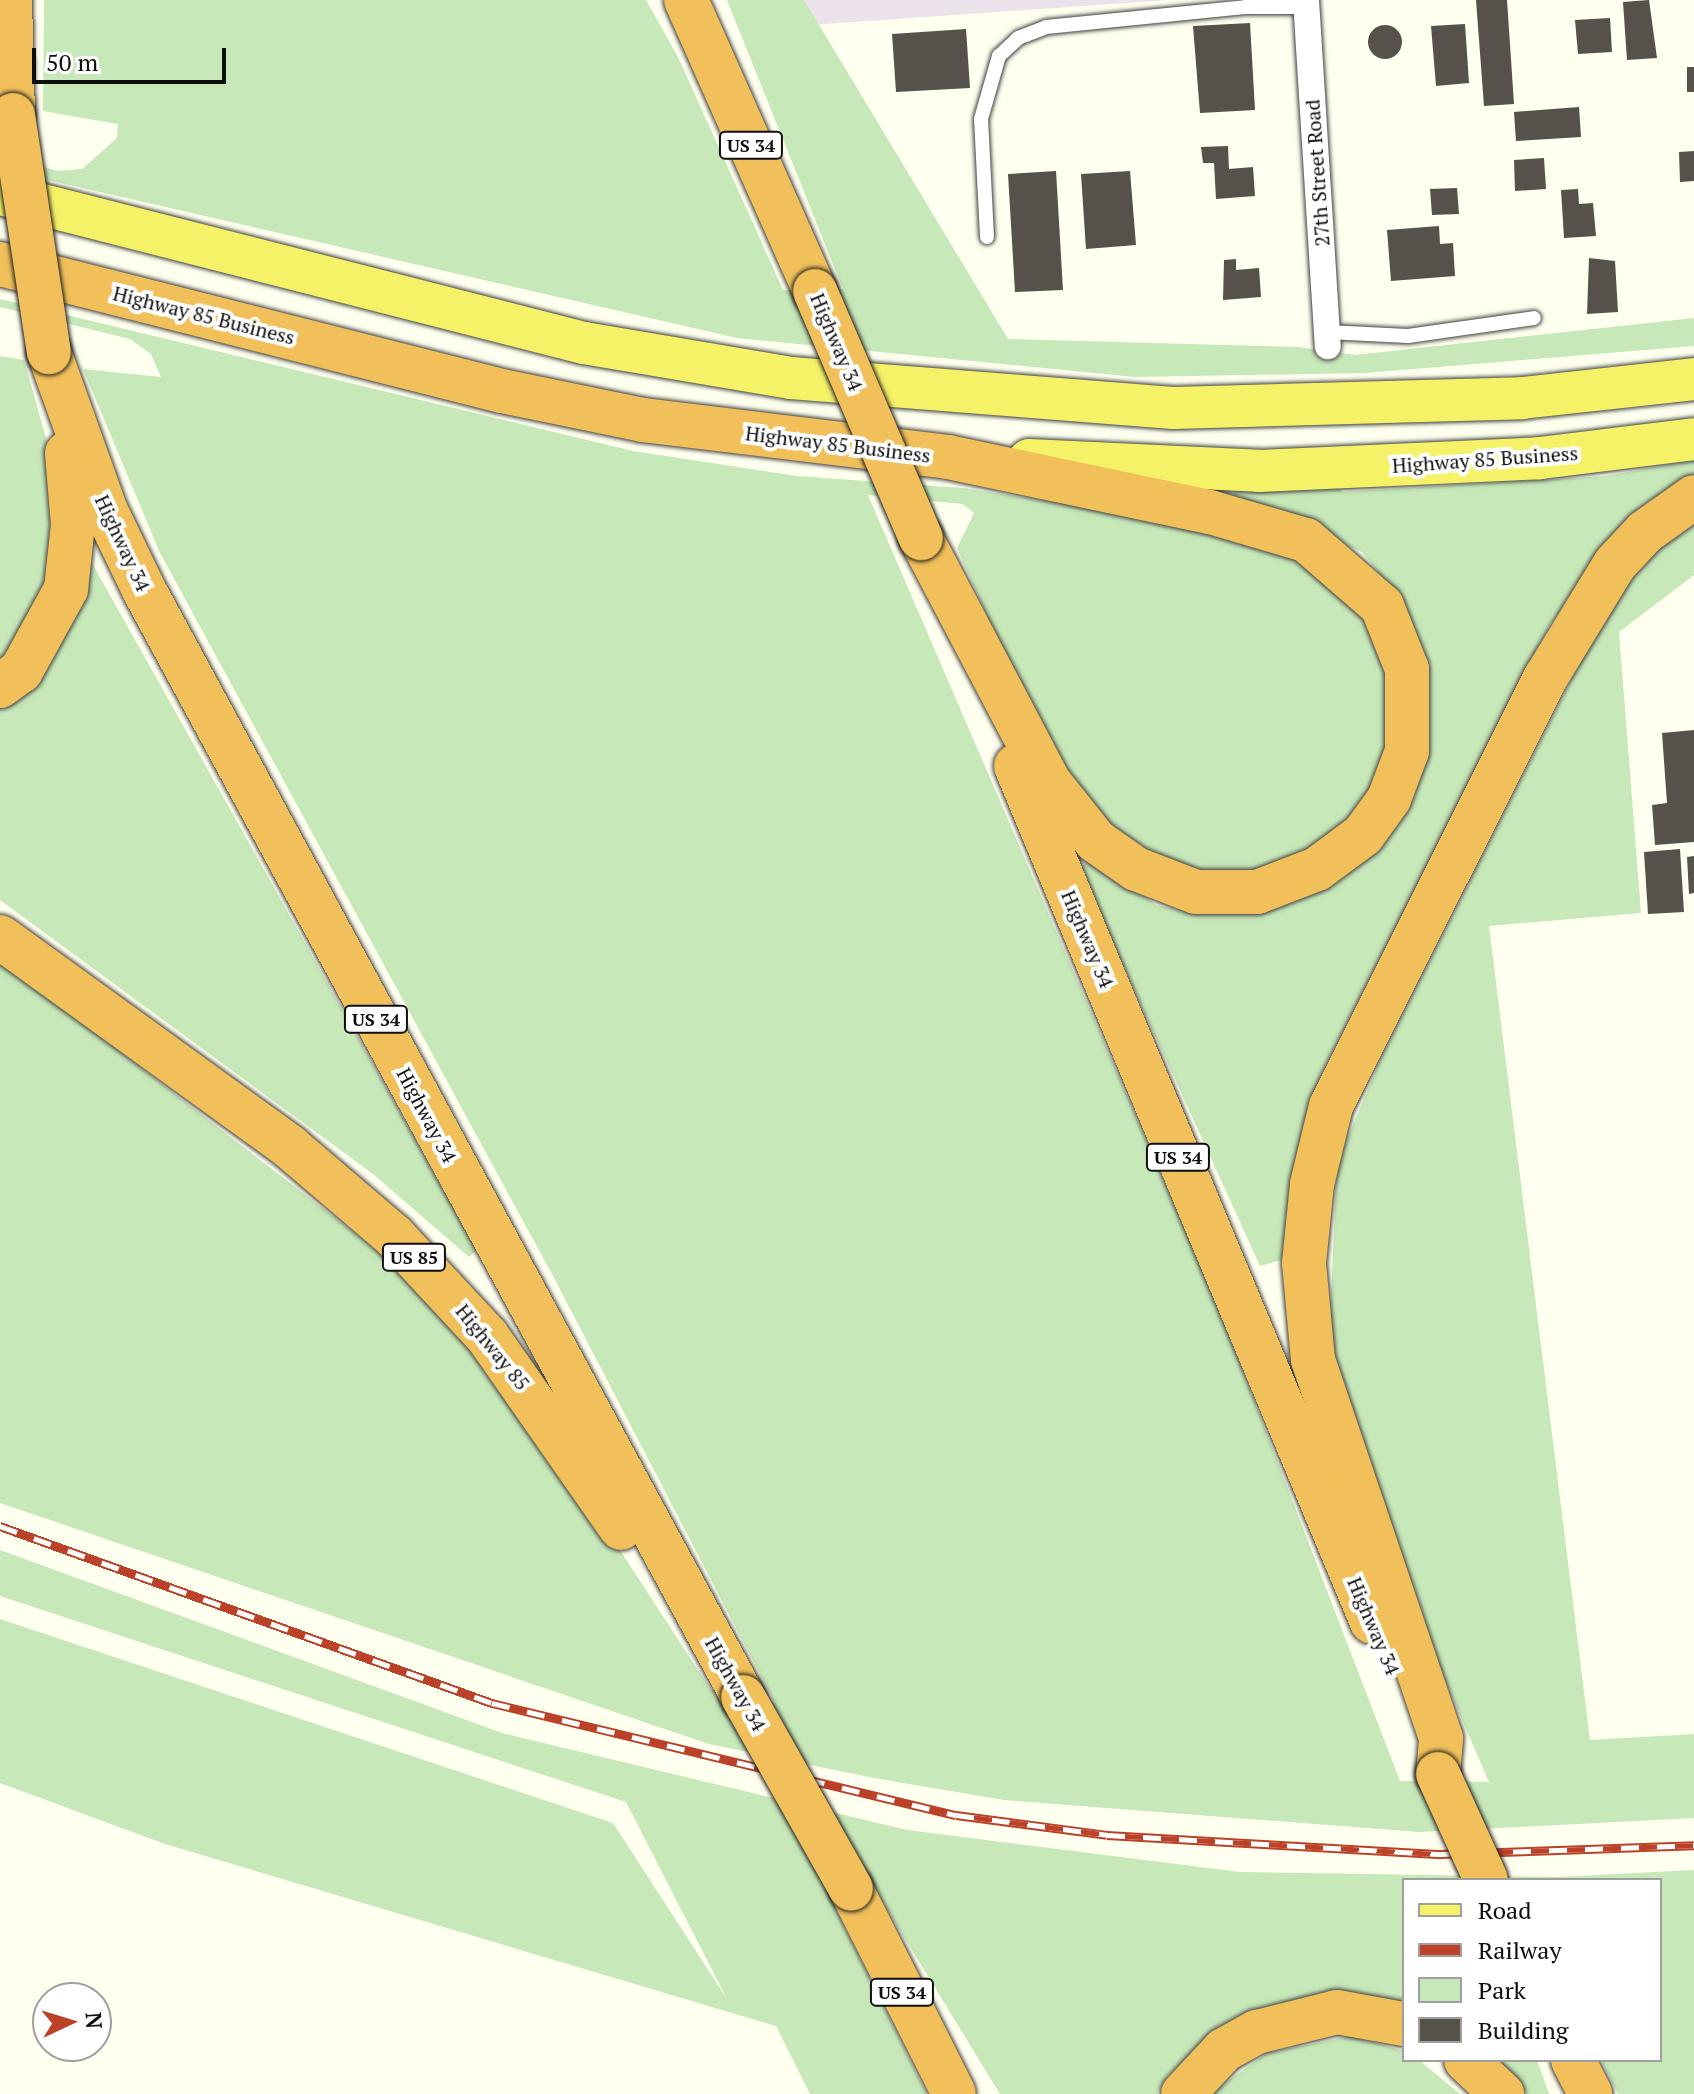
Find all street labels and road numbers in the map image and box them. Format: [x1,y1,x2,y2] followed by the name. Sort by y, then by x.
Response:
[1300,99,1334,247] street label: 27th Street Road
[717,131,785,159] road number: US 34
[111,281,297,349] street label: Highway 85 Business
[806,290,868,394] street label: Highway 34
[744,421,932,467] street label: Highway 85 Business
[1391,441,1579,477] street label: Highway 85 Business
[90,491,156,595] street label: Highway 34
[1057,887,1119,991] street label: Highway 34
[342,1005,410,1033] road number: US 34
[392,1064,462,1166] street label: Highway 34
[1144,1143,1212,1171] road number: US 34
[380,1243,448,1271] road number: US 85
[451,1299,535,1395] street label: Highway 85
[1343,1574,1405,1678] street label: Highway 34
[700,1633,772,1735] street label: Highway 34
[868,1978,936,2006] road number: US 34

